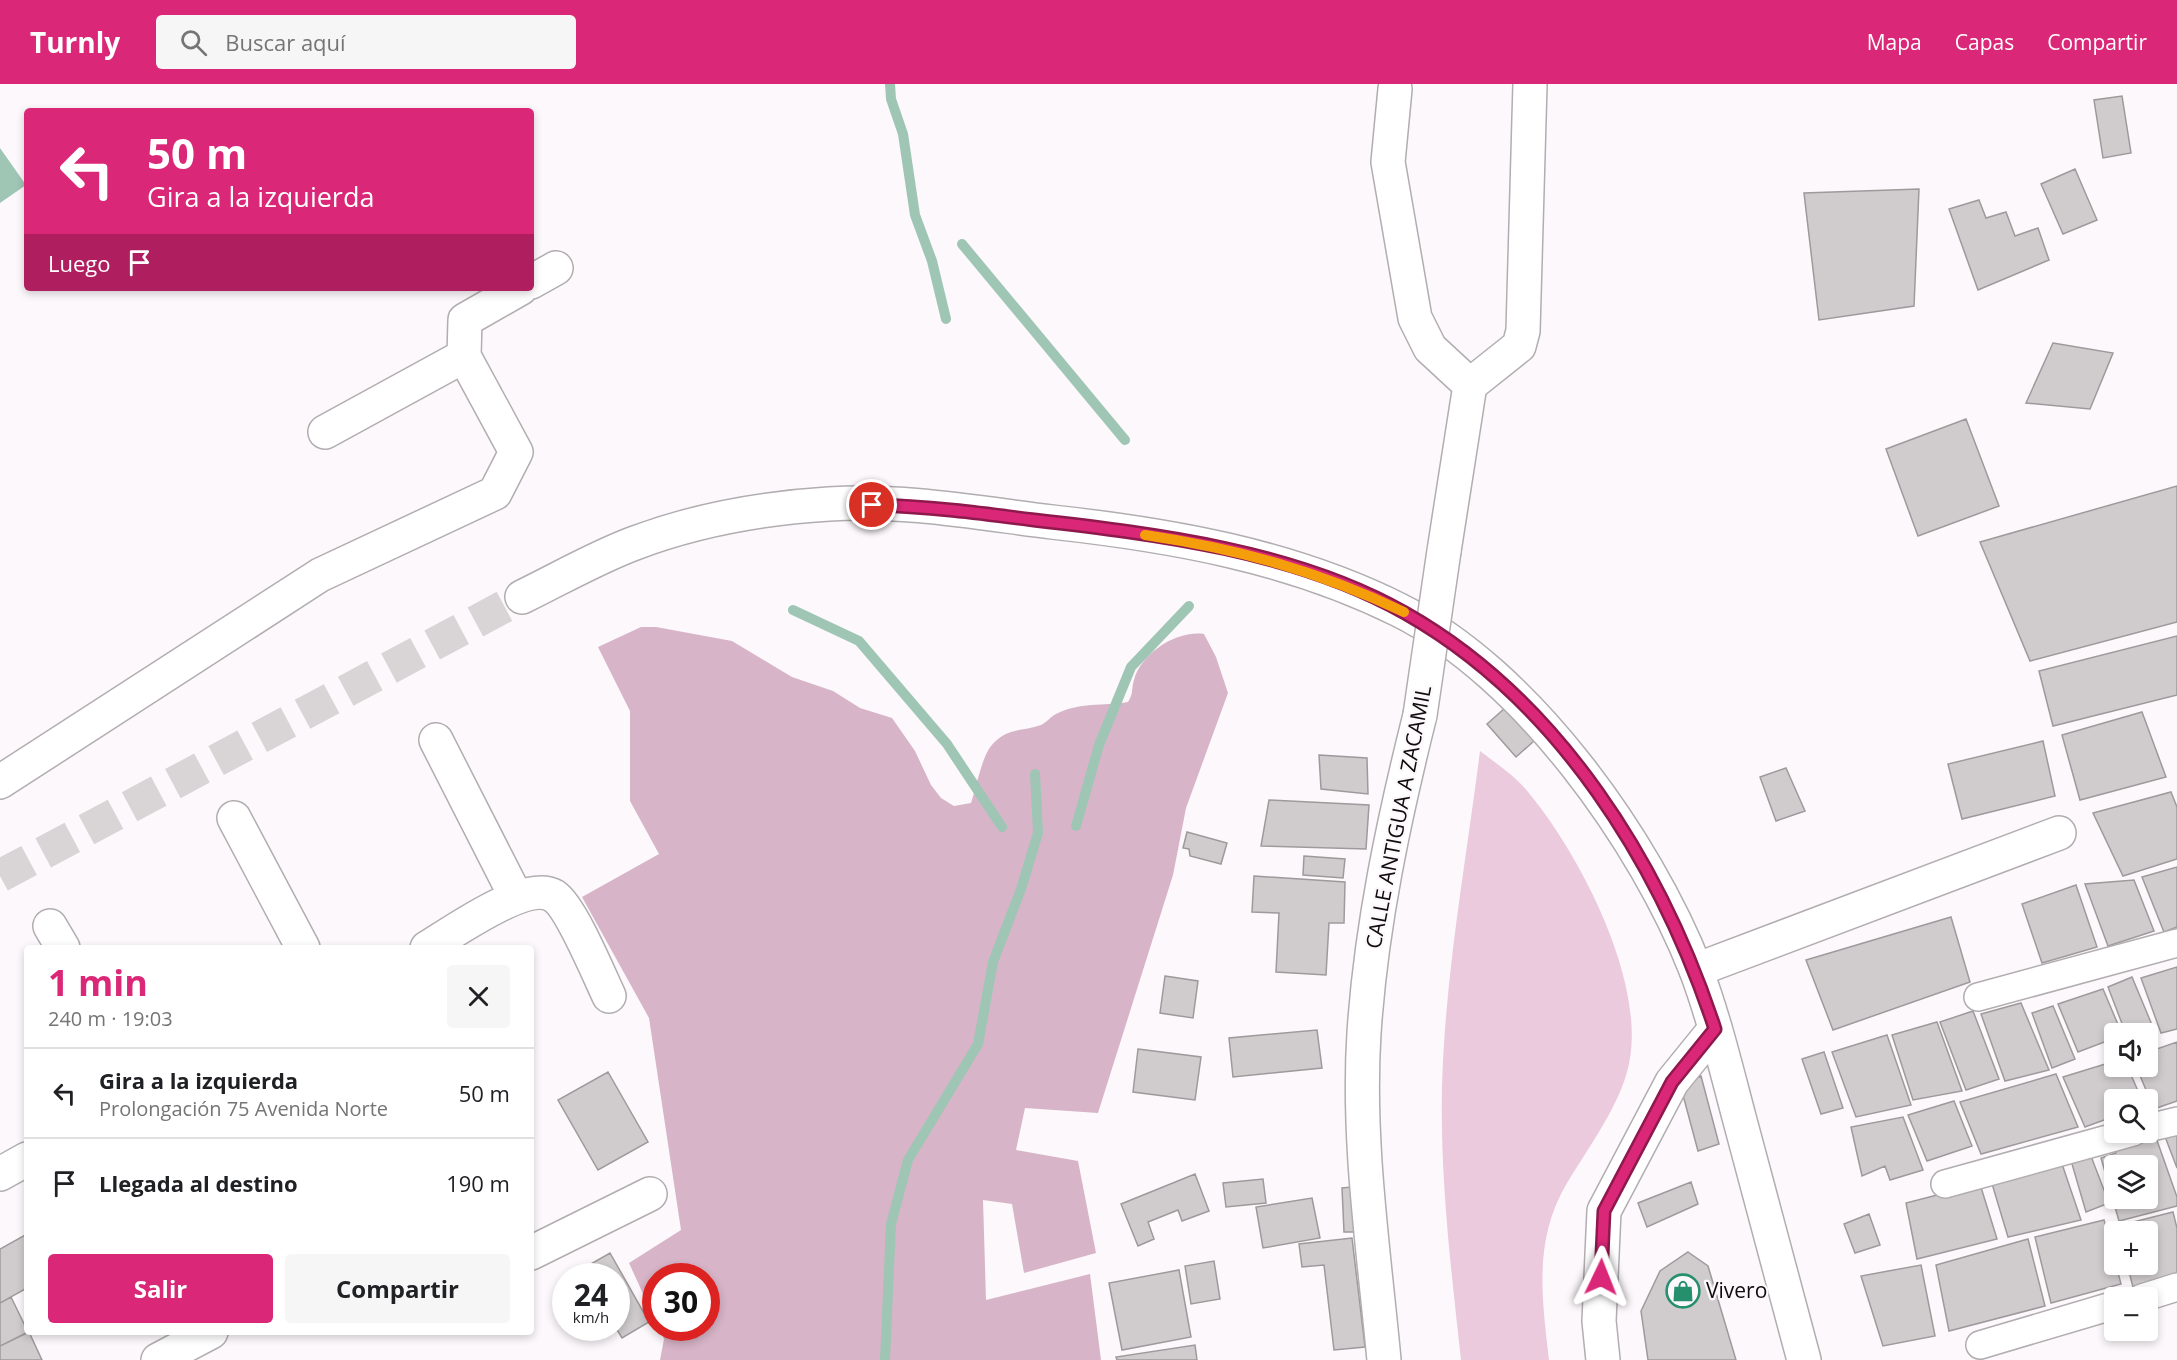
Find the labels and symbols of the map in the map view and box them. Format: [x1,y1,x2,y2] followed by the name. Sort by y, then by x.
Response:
[846,479,897,530] pin
[1359,683,1437,951] street label: CALLE ANTIGUA A ZACAMIL
[1569,1245,1633,1309] position arrow
[642,1263,720,1341] speed limit sign: 30
[1665,1273,1701,1309] shop icon: Vivero
[1706,1276,1767,1304] place label: Vivero

